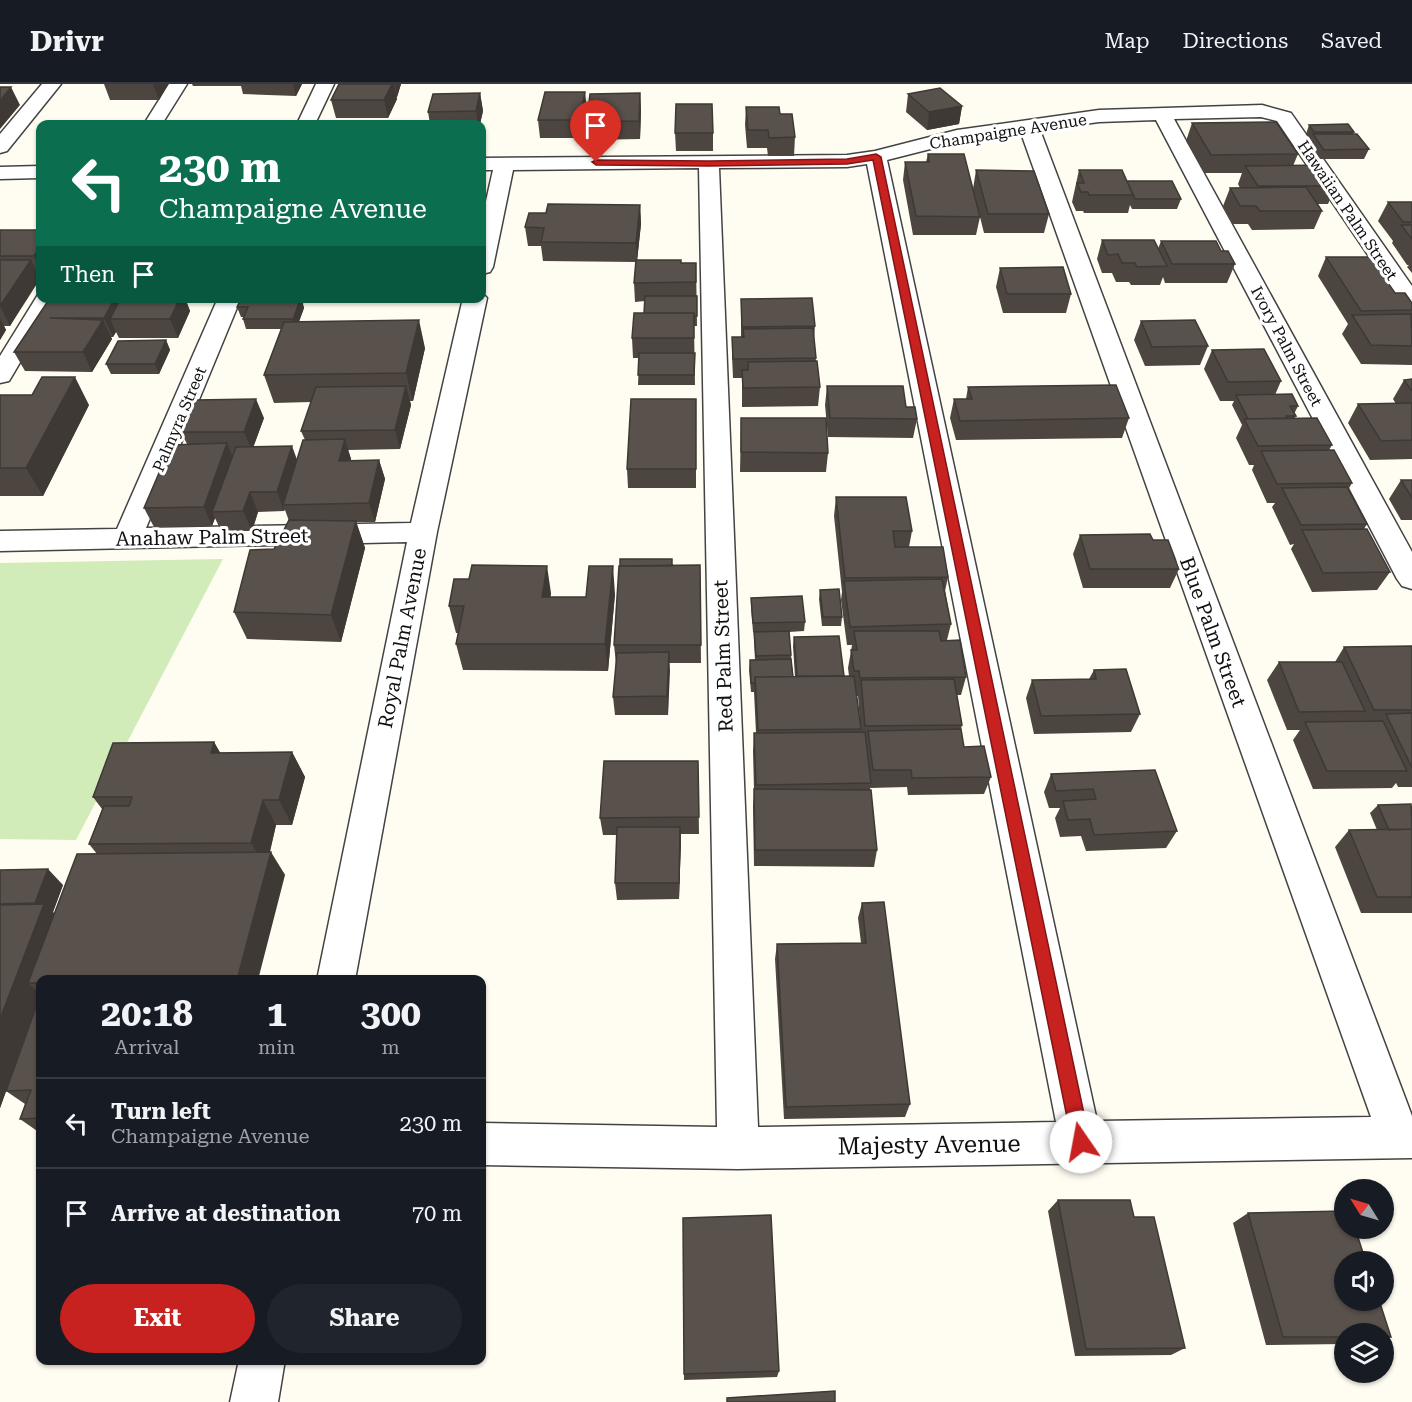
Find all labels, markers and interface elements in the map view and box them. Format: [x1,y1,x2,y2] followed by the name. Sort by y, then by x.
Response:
[30,25,104,58] text: Drivr
[1105,29,1149,53] text: Map
[1182,29,1288,53] text: Directions
[1321,29,1382,53] text: Saved
[570,100,621,162] pin
[579,109,612,142] icon: arrive
[928,110,1088,153] street label: Champaigne Avenue
[1294,137,1401,284] street label: Hawaiian Palm Street
[159,143,281,192] text: 230 m
[60,144,138,222] icon: left
[159,193,427,225] text: Champaigne Avenue
[127,258,160,291] icon: arrive
[60,262,115,287] text: Then
[1247,283,1326,409] street label: Ivory Palm Street
[149,364,210,475] street label: Palmyra Street
[115,523,309,551] street label: Anahaw Palm Street
[373,546,431,730] street label: Royal Palm Avenue
[1175,554,1251,711] street label: Blue Palm Street
[708,579,738,733] street label: Red Palm Street
[101,993,193,1035] text: 20:18
[267,993,287,1035] text: 1
[361,993,421,1035] text: 300
[114,1035,179,1059] text: Arrival
[258,1035,295,1059] text: min
[382,1035,400,1059] text: m
[111,1099,211,1124] text: Turn left
[60,1107,93,1140] icon: left
[1049,1110,1113,1174] position arrow
[399,1111,462,1136] text: 230 m
[111,1124,309,1148] text: Champaigne Avenue
[837,1129,1021,1161] street label: Majesty Avenue
[1334,1179,1394,1239] north arrow
[1334,1179,1394,1383] map controls
[60,1197,93,1230] icon: arrive
[111,1201,340,1226] text: Arrive at destination
[412,1201,462,1226] text: 70 m
[1334,1251,1394,1311] button: sound
[60,1284,255,1353] button: Exit
[267,1284,462,1353] button: Share
[1334,1323,1394,1383] button: layers

